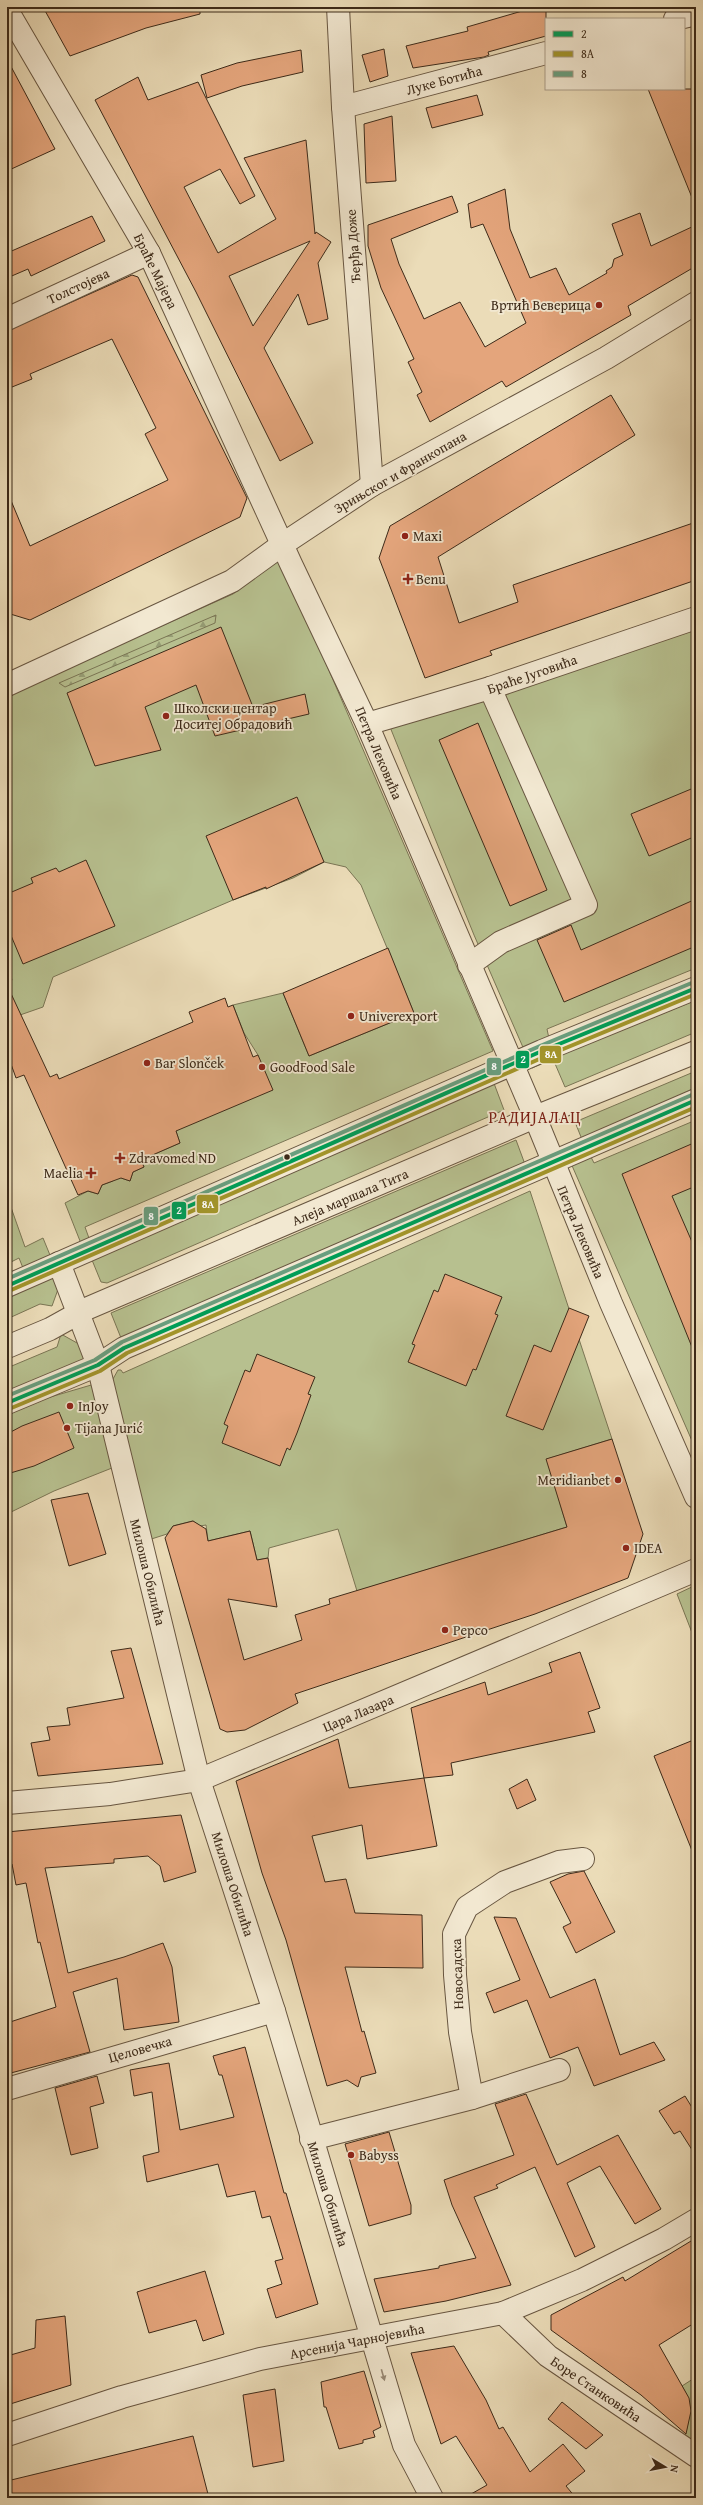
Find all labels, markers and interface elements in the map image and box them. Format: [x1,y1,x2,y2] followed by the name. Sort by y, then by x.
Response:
[545,18,685,90] legend
[581,25,587,42] text: 2
[581,45,595,62] text: 8A
[404,60,484,100] street label: Луке Ботића
[581,65,587,82] text: 8
[340,208,366,283] street label: Ђерђа Доже
[129,230,183,312] street label: Браће Мајера
[44,263,113,309] street label: Толстојева
[491,295,591,315] place label: Вртић Веверица
[594,300,604,310] marker: Вртић Веверица
[330,426,470,518] street label: Зрињског и Франкопана
[413,526,442,546] place label: Maxi
[400,531,410,541] marker: Maxi
[416,569,446,589] place label: Benu
[403,574,413,584] marker: Benu
[484,649,580,699] street label: Браће Југовића
[173,698,293,734] place label: Школски центар Доситеј Обрадовић
[350,703,408,803] street label: Петра Лековића
[161,711,171,721] marker: Школски центар Доситеј Обрадовић
[359,1006,438,1026] place label: Univerexport
[346,1011,356,1021] marker: Univerexport
[539,1045,562,1064] line badge: 8A
[545,1046,557,1062] text: 8A
[515,1050,530,1069] line badge: 2
[520,1051,526,1067] text: 2
[155,1053,225,1073] place label: Bar Slonček
[270,1057,356,1077] place label: GoodFood Sale
[486,1057,502,1076] line badge: 8
[142,1058,152,1068] marker: Bar Slonček
[491,1058,497,1074] text: 8
[257,1062,267,1072] marker: GoodFood Sale
[488,1105,582,1129] district label: РАДИЈАЛАЦ
[129,1148,216,1168] place label: Zdravomed ND
[114,1152,126,1164] marker: Zdravomed ND
[282,1152,292,1162] unlabelled marker
[44,1163,83,1183] place label: Maelia
[289,1163,412,1231] street label: Алеја маршала Тита
[86,1168,96,1178] marker: Maelia
[552,1182,610,1282] street label: Петра Лековића
[196,1194,219,1214] line badge: 8A
[202,1196,214,1212] text: 8A
[171,1201,187,1220] line badge: 2
[176,1202,182,1218] text: 2
[143,1206,159,1226] line badge: 8
[148,1208,154,1224] text: 8
[78,1396,109,1416] place label: InJoy
[65,1401,75,1411] marker: InJoy
[75,1418,143,1438] place label: Tijana Jurić
[62,1423,72,1433] marker: Tijana Jurić
[538,1470,610,1490] place label: Meridianbet
[613,1475,623,1485] marker: Meridianbet
[125,1517,171,1628] street label: Милоша Обилића
[634,1538,663,1558] place label: IDEA
[621,1543,631,1553] marker: IDEA
[453,1620,488,1640] place label: Pepco
[440,1625,450,1635] marker: Pepco
[319,1689,397,1737] street label: Цара Лазара
[207,1829,259,1939] street label: Милоша Обилића
[446,1938,468,2010] street label: Новосадска
[106,2030,174,2068] street label: Целовечка
[302,2139,354,2249] street label: Милоша Обилића
[359,2145,399,2165] place label: Babyss
[346,2150,356,2160] marker: Babyss
[288,2318,426,2364] street label: Арсенија Чарнојевића
[547,2351,646,2427] street label: Боре Станковића
[380,2369,386,2381] one-way arrow
[645,2447,685,2487] north arrow
[666,2464,683,2474] text: N

